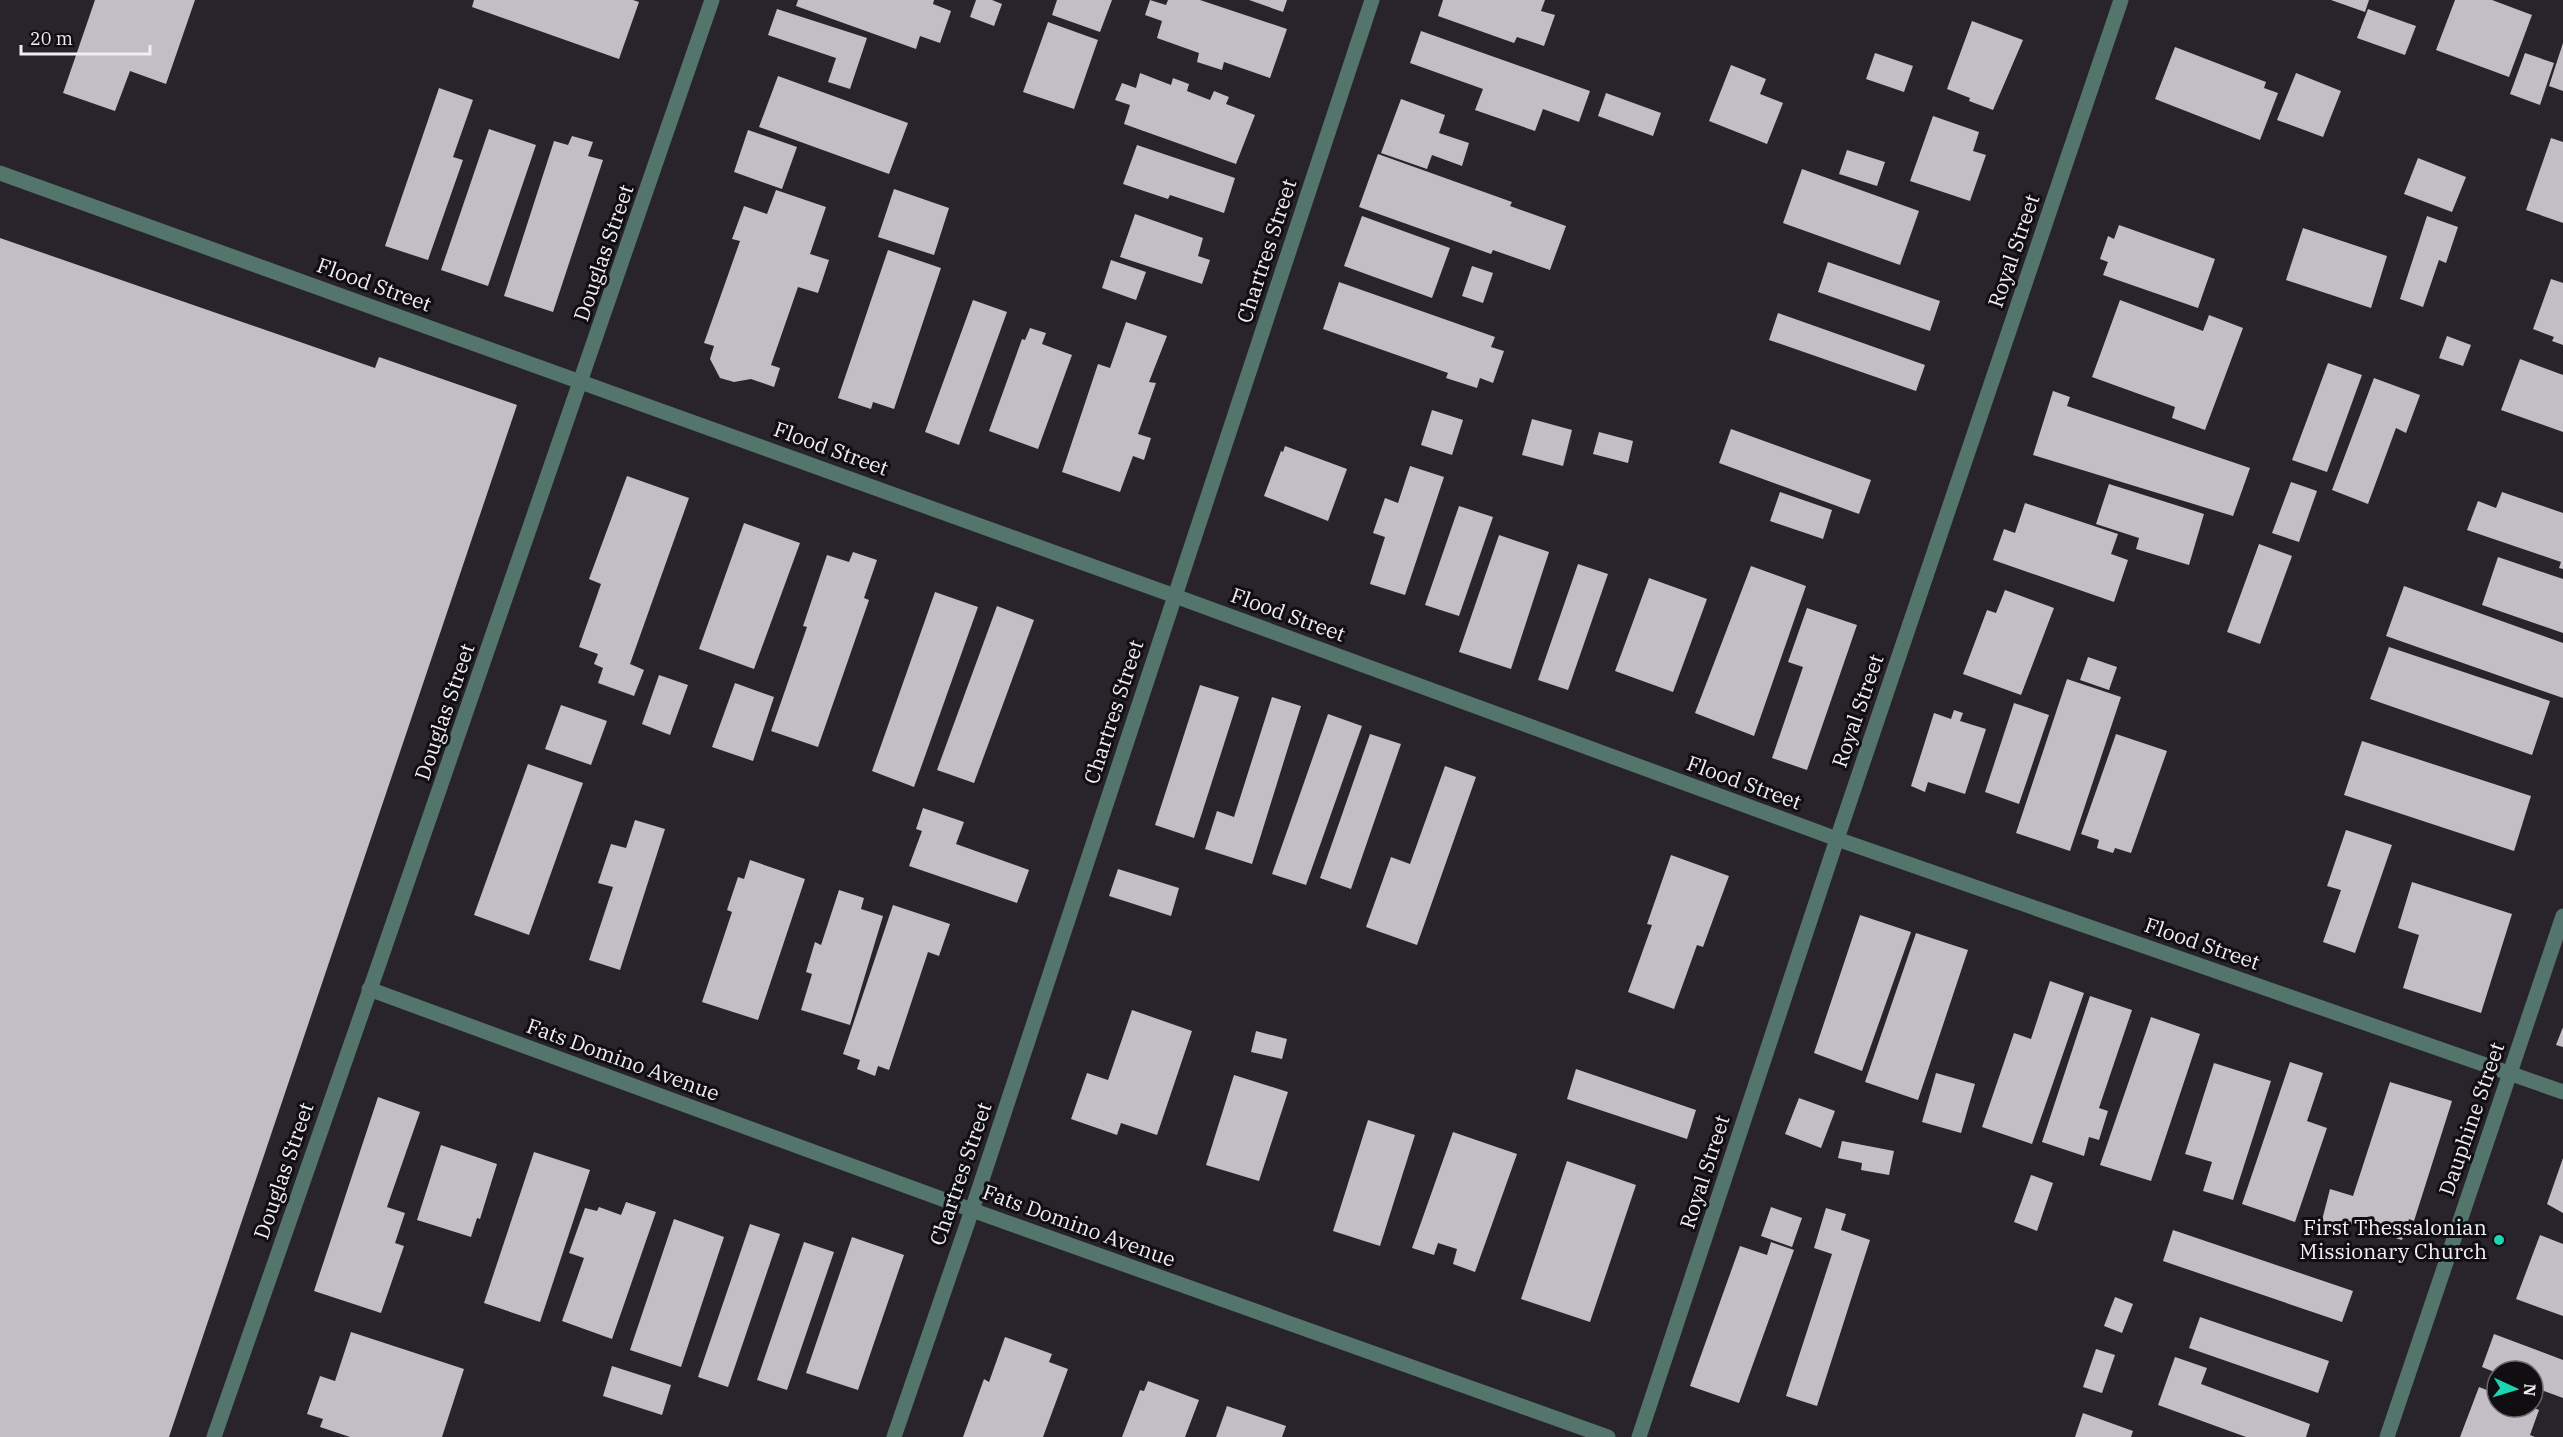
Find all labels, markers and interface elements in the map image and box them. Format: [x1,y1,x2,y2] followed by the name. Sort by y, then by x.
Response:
[21,18,150,56] scale bar
[30,27,73,50] text: 20 m
[1230,175,1303,326] street label: Chartres Street
[567,181,640,325] street label: Douglas Street
[1981,190,2046,311] street label: Royal Street
[313,250,436,318] street label: Flood Street
[770,414,893,482] street label: Flood Street
[1227,580,1350,648] street label: Flood Street
[1077,636,1150,787] street label: Chartres Street
[408,640,481,784] street label: Douglas Street
[1825,650,1890,771] street label: Royal Street
[1683,748,1806,816] street label: Flood Street
[2141,910,2264,976] street label: Flood Street
[523,1011,724,1107] street label: Fats Domino Avenue
[2432,1038,2510,1199] street label: Dauphine Street
[922,1098,998,1249] street label: Chartres Street
[247,1099,320,1243] street label: Douglas Street
[1672,1111,1736,1232] street label: Royal Street
[979,1177,1180,1273] street label: Fats Domino Avenue
[2299,1213,2487,1265] place label: First Thessalonian Missionary Church
[2492,1233,2506,1247] marker: First Thessalonian Missionary Church
[2485,1359,2545,1419] north arrow
[2520,1383,2540,1397] text: N

